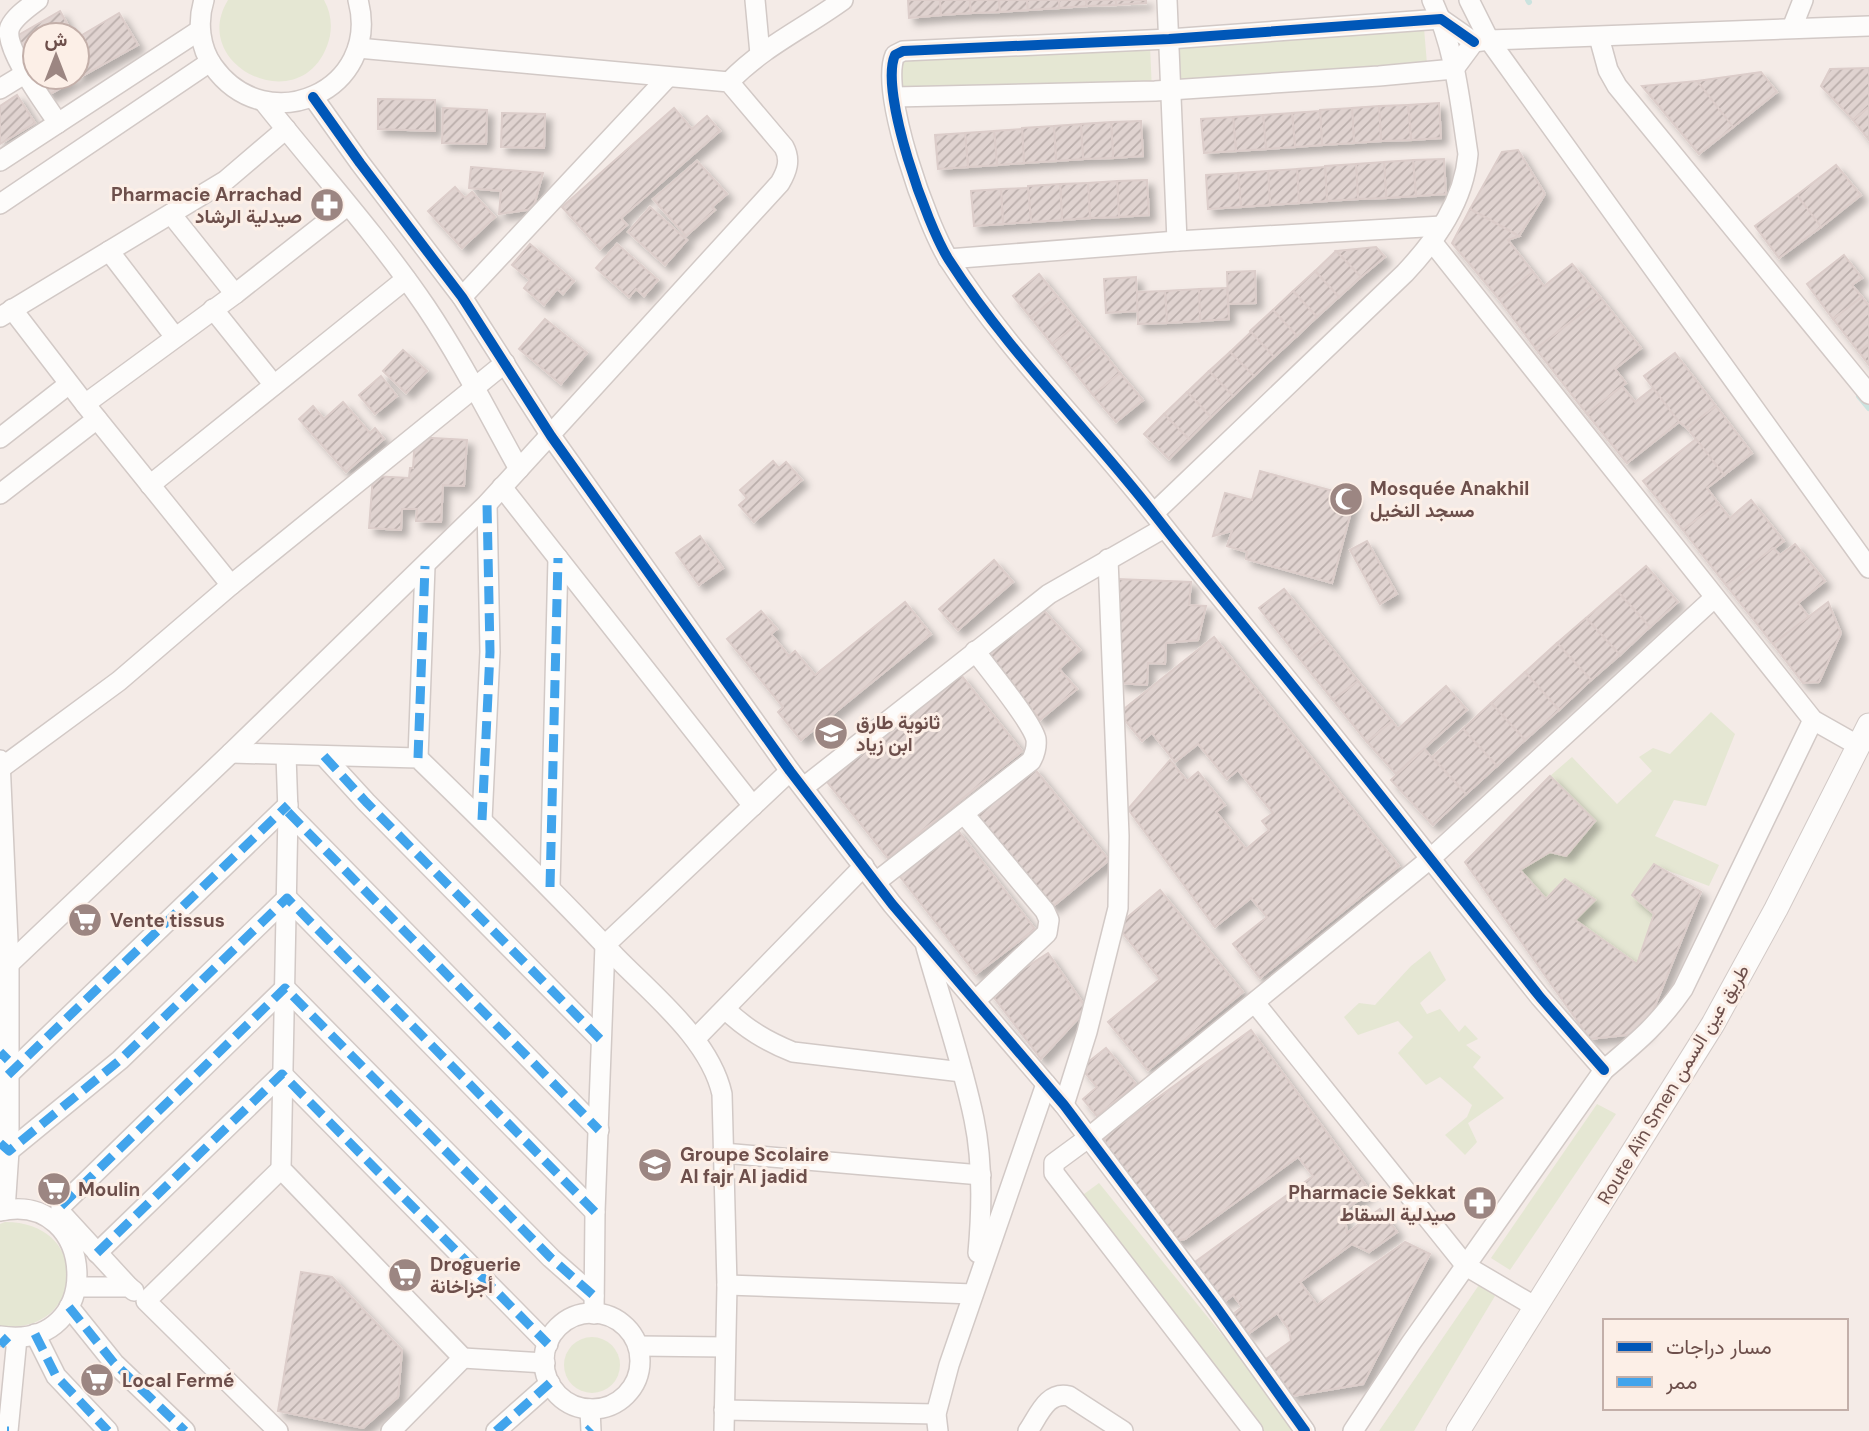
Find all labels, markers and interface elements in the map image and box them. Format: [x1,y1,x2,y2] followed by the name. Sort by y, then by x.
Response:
[21,21,91,91] north arrow
[45,27,68,52] text: ش
[111,182,302,229] place label: Pharmacie Arrachad صيدلية الرشاد
[308,186,346,224] pharmacy icon: Pharmacie Arrachad صيدلية الرشاد
[1370,476,1529,523] place label: Mosquée Anakhil مسجد النخيل
[1327,480,1365,518] mosque icon: Mosquée Anakhil مسجد النخيل
[856,710,940,757] place label: ثانوية طارق ابن زياد
[812,714,850,752] school or university icon: ثانوية طارق ابن زياد
[66,901,104,939] supermarket icon: Vente tissus
[110,908,225,933] place label: Vente tissus
[1592,960,1755,1209] street label: Route Aïn Smen طريق عين السمن
[680,1142,829,1189] place label: Groupe Scolaire Al fajr Al jadid
[636,1146,674,1184] school or university icon: Groupe Scolaire Al fajr Al jadid
[35,1170,73,1208] supermarket icon: Moulin
[78,1177,140,1202] place label: Moulin
[1288,1180,1456,1227] place label: Pharmacie Sekkat صيدلية السقاط
[1461,1184,1499,1222] pharmacy icon: Pharmacie Sekkat صيدلية السقاط
[430,1252,521,1299] place label: Droguerie أجزاخانة
[386,1256,424,1294] supermarket icon: Droguerie أجزاخانة
[1603,1319,1848,1410] legend
[1666,1333,1772,1361] text: مسار دراجات
[78,1361,116,1399] supermarket icon: Local Fermé
[122,1368,235,1393] place label: Local Fermé
[1665,1368,1697,1396] text: ممر

